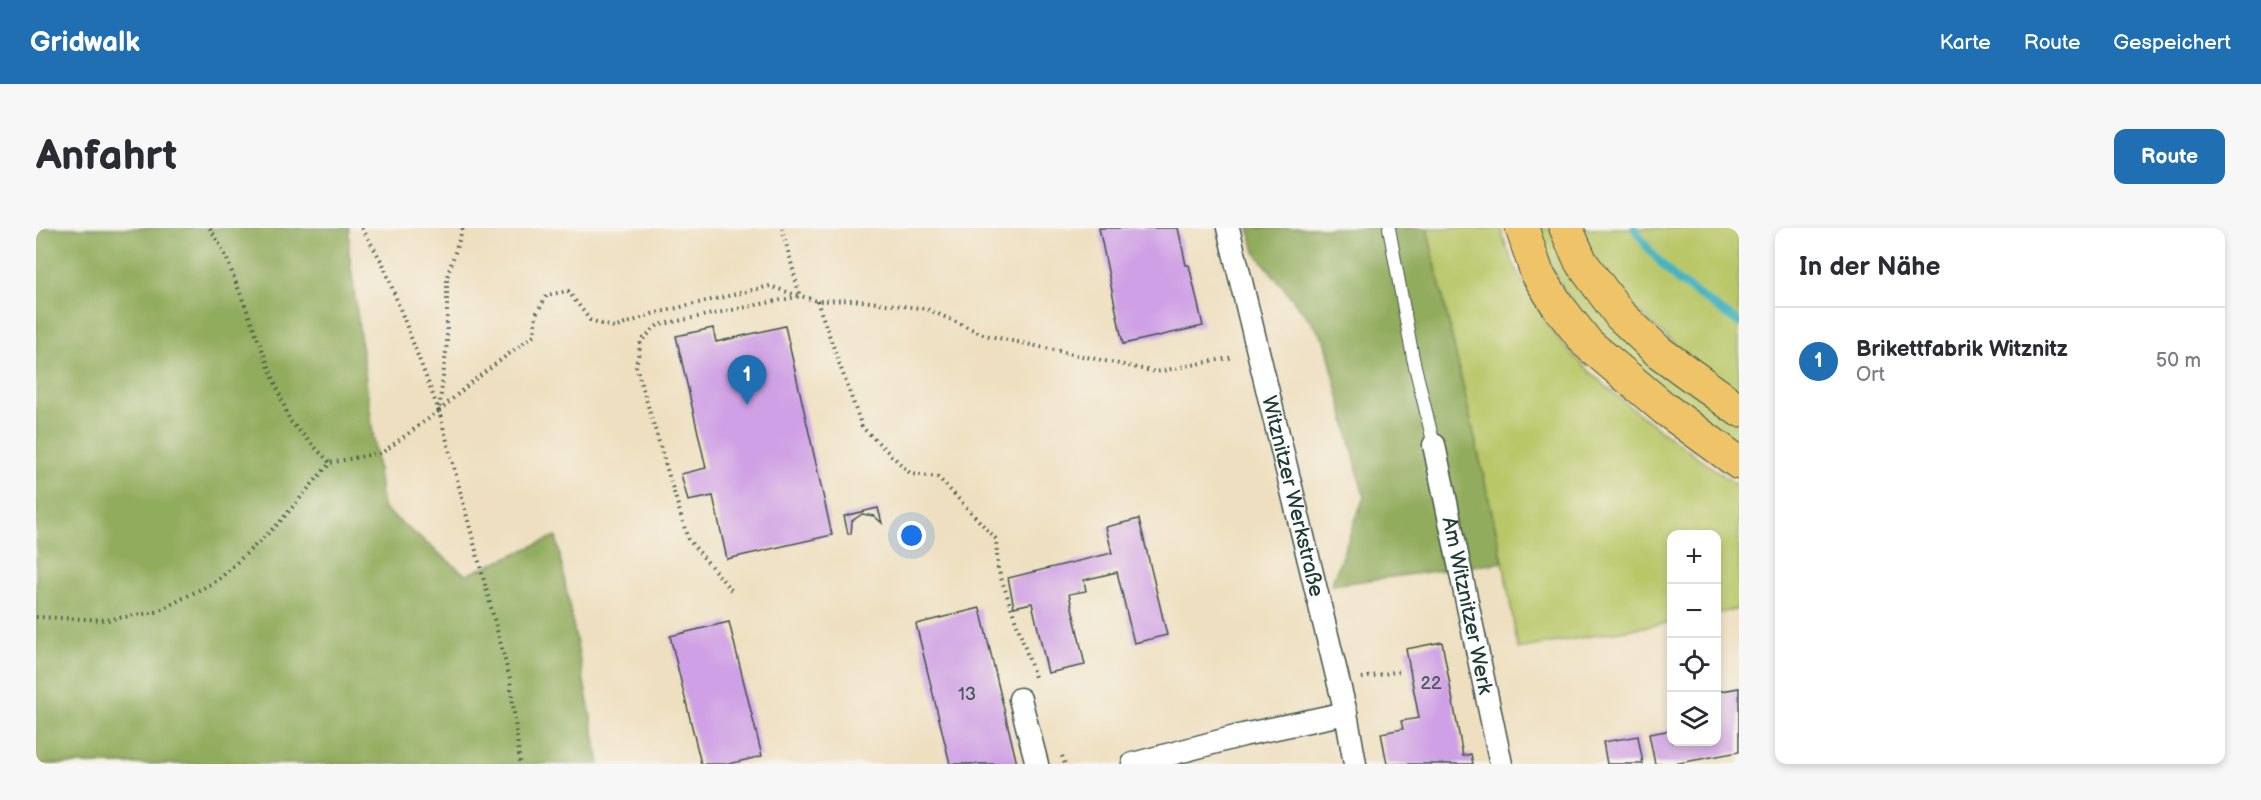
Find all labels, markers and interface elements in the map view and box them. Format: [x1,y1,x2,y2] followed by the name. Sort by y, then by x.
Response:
[30,26,140,59] text: Gridwalk
[1939,30,1991,55] text: Karte
[2024,30,2080,55] text: Route
[2113,30,2231,55] text: Gespeichert
[2114,129,2225,184] button: Route
[36,131,177,182] text: Anfahrt
[1799,252,1941,283] text: In der Nähe
[1856,336,2068,363] text: Brikettfabrik Witznitz
[1814,349,1823,373] text: 1
[2156,349,2201,373] text: 50 m
[728,356,766,405] pin: 1
[1856,363,1885,387] text: Ort
[1256,393,1329,599] street label: Witznitzer Werkstraße
[1436,515,1498,697] street label: Am Witznitzer Werk
[897,521,926,550] your location
[1667,530,1721,746] map controls
[1667,530,1721,584] button: +
[1667,584,1721,638] button: −
[1667,638,1721,692] button: locate
[1420,673,1442,694] house number: 22
[958,684,976,705] house number: 13
[1667,692,1721,746] button: layers

